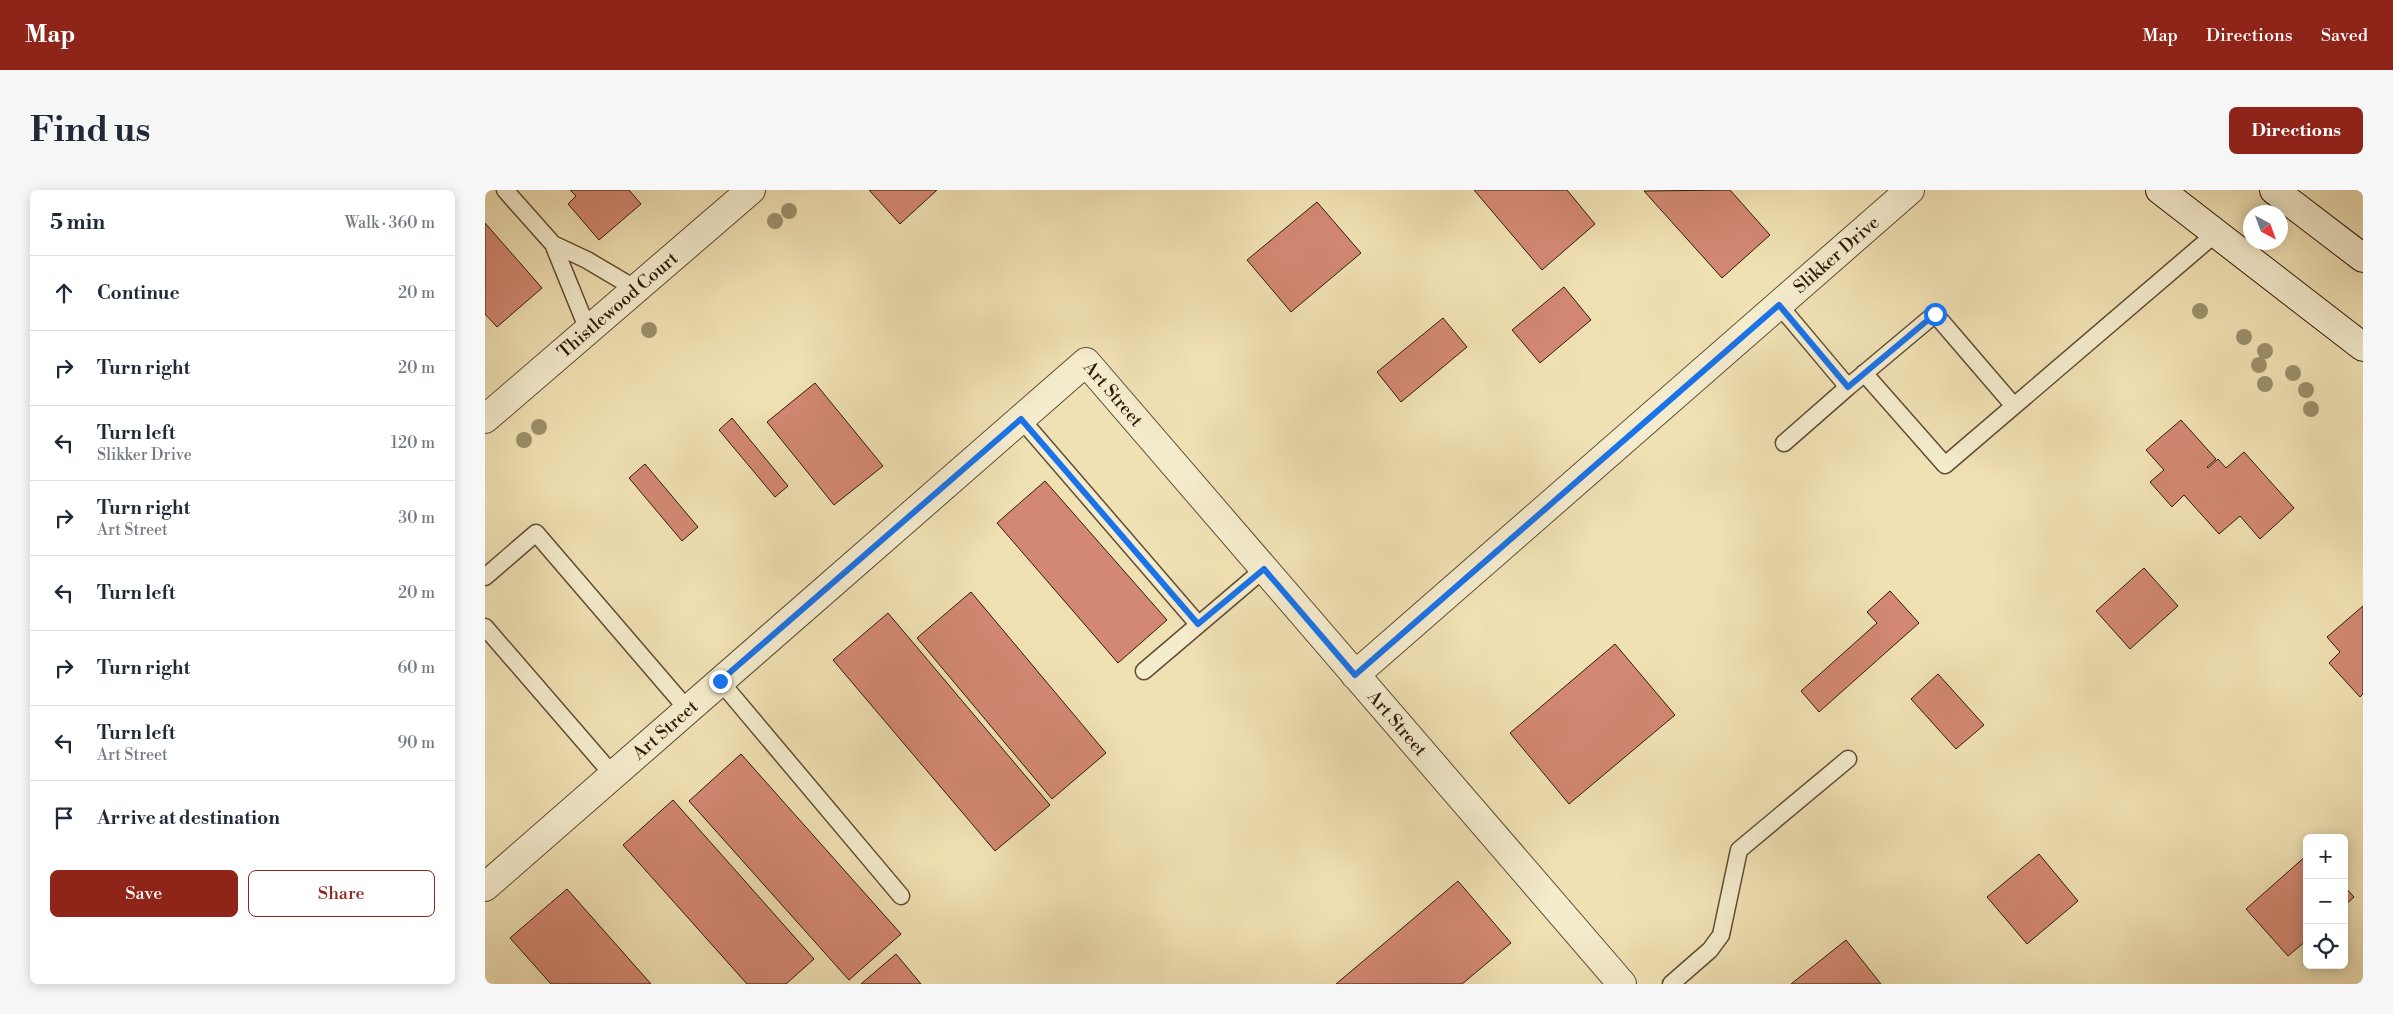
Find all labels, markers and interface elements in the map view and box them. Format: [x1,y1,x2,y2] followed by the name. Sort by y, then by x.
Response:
[25,20,75,50] text: Map
[2142,24,2178,47] text: Map
[2206,24,2293,47] text: Directions
[2321,24,2368,47] text: Saved
[2229,107,2363,154] button: Directions
[30,109,150,152] text: Find us
[2243,205,2288,250] north arrow
[50,210,105,236] text: 5 min
[1788,211,1884,298] street label: Slikker Drive
[345,213,435,233] text: Walk · 360 m
[553,246,683,363] street label: Thistlewood Court
[50,279,78,307] icon: ahead
[97,281,180,305] text: Continue
[398,283,435,303] text: 20 m
[1924,303,1947,326] route start
[50,354,78,382] icon: right
[1078,355,1149,432] street label: Art Street
[97,356,190,380] text: Turn right
[398,358,435,378] text: 20 m
[97,421,176,445] text: Turn left
[50,429,78,457] icon: left
[391,433,435,453] text: 120 m
[97,445,192,465] text: Slikker Drive
[97,496,190,520] text: Turn right
[50,504,78,532] icon: right
[398,508,435,528] text: 30 m
[97,520,168,540] text: Art Street
[50,579,78,607] icon: left
[97,581,176,605] text: Turn left
[398,583,435,603] text: 20 m
[50,654,78,682] icon: right
[97,656,190,680] text: Turn right
[397,658,435,678] text: 60 m
[709,670,732,693] route end
[1362,685,1432,761] street label: Art Street
[627,694,703,765] street label: Art Street
[97,721,176,745] text: Turn left
[50,729,78,757] icon: left
[397,733,435,753] text: 90 m
[97,745,168,765] text: Art Street
[50,804,78,832] icon: arrive
[97,806,280,830] text: Arrive at destination
[2303,834,2348,969] map controls
[2303,834,2348,879] button: +
[50,870,238,917] button: Save
[248,870,435,917] button: Share
[2303,879,2348,924] button: −
[2303,924,2348,969] button: locate

